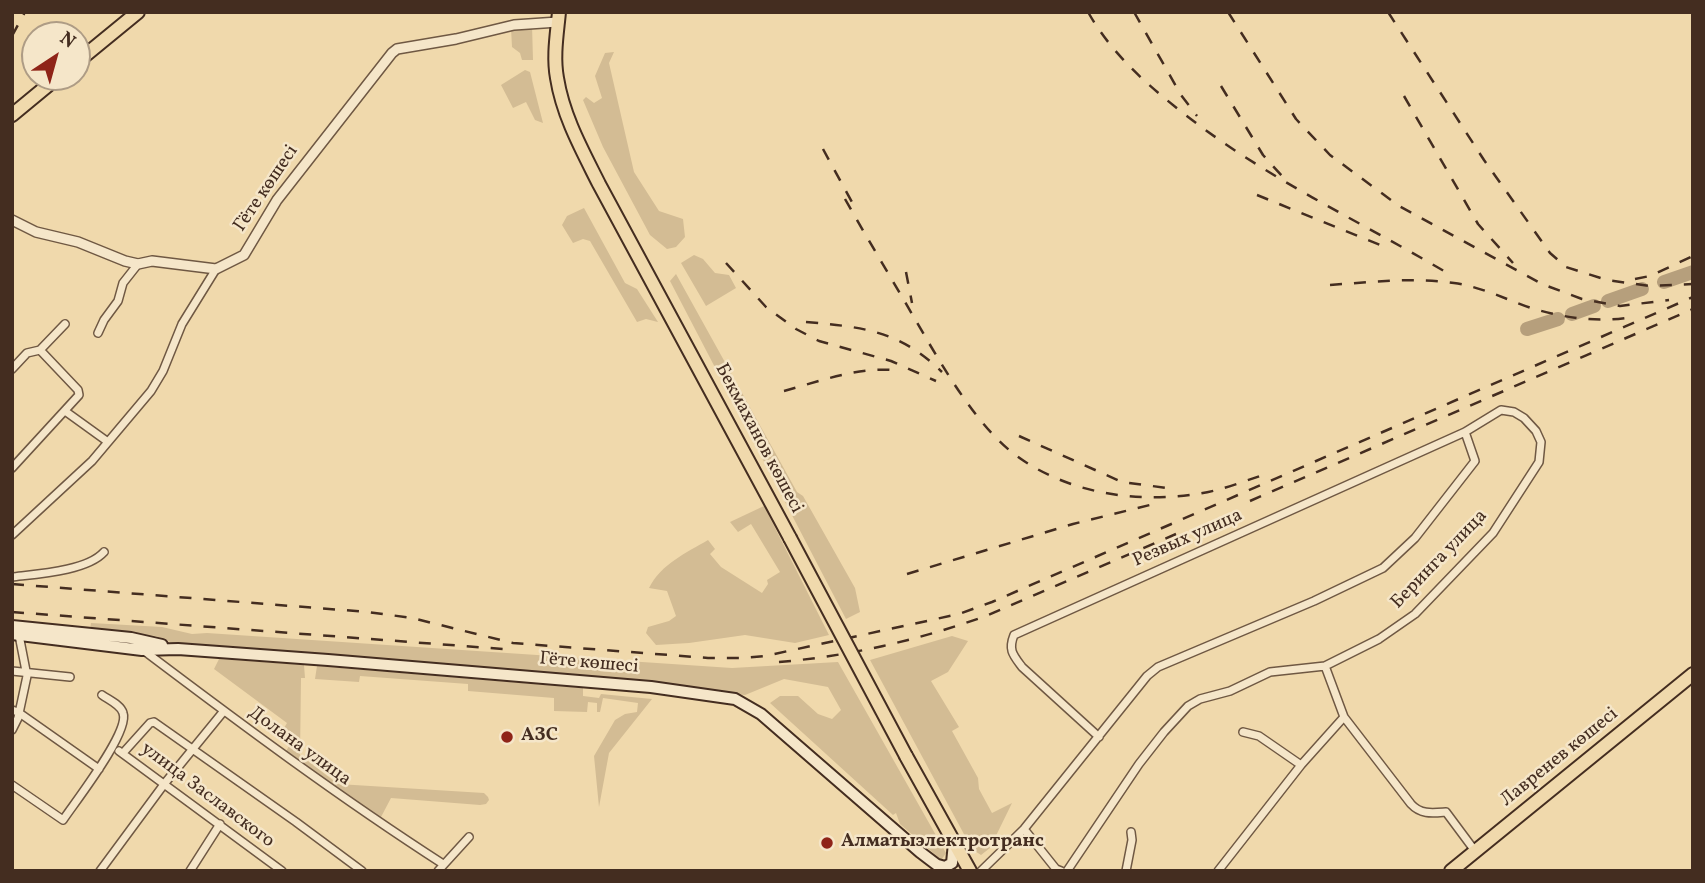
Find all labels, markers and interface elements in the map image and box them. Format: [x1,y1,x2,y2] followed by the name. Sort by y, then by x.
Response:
[21,21,91,91] north arrow
[54,26,80,55] text: N
[230,141,304,237] street label: Гёте көшесі
[709,360,807,518] street label: Бекмаханов көшесі
[1130,505,1246,573] street label: Резвых улица
[1387,506,1493,614] street label: Беринга улица
[538,648,640,680] street label: Гёте көшесі
[243,702,355,792] street label: Долана улица
[1497,704,1623,812] street label: Лавренев көшесі
[521,726,558,748] place label: АЗС
[499,729,515,745] marker: АЗС
[136,738,278,854] street label: улица Заславского
[841,832,1044,854] place label: Алматыэлектротранс
[819,835,835,851] marker: Алматыэлектротранс

